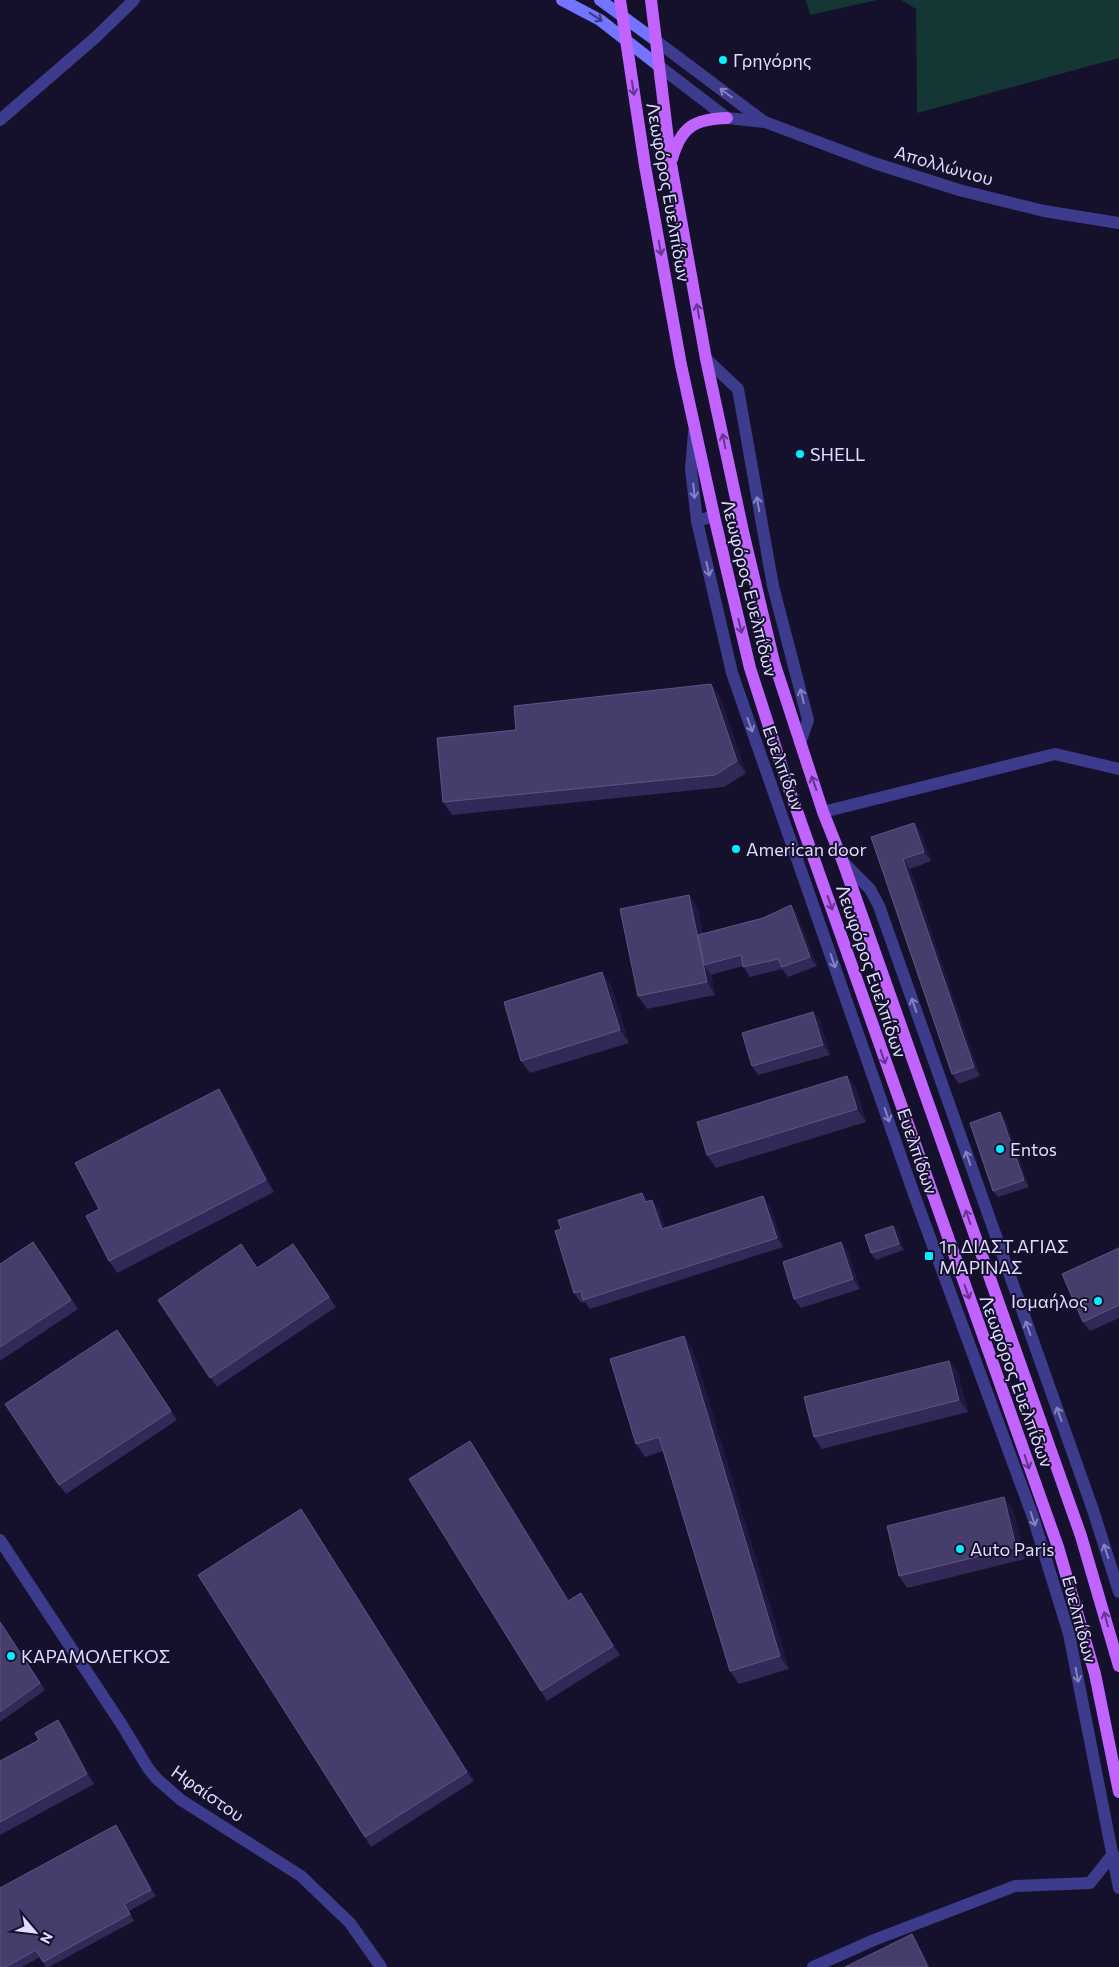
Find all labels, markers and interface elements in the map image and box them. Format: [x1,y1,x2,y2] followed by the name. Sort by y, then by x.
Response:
[588,13,602,23] one-way arrow
[733,49,812,71] place label: Γρηγόρης
[717,54,729,66] marker: Γρηγόρης
[629,80,639,96] one-way arrow
[719,88,733,98] one-way arrow
[642,101,696,283] street label: Λεωφόρος Ευελπίδων
[892,140,996,190] street label: Απολλώνιου
[656,240,666,256] one-way arrow
[692,303,702,319] one-way arrow
[719,434,729,450] one-way arrow
[810,443,865,465] place label: SHELL
[794,448,806,460] marker: SHELL
[689,482,699,498] one-way arrow
[753,496,762,512] one-way arrow
[717,497,783,679] street label: Λεωφόρος Ευελπίδων
[704,560,713,576] one-way arrow
[736,618,745,634] one-way arrow
[796,689,806,705] one-way arrow
[746,717,755,733] one-way arrow
[758,722,810,814] street label: Ευελπίδων
[808,776,818,792] one-way arrow
[746,838,867,860] place label: American door
[730,843,742,855] marker: American door
[832,882,912,1060] street label: Λεωφόρος Ευελπίδων
[826,895,835,911] one-way arrow
[829,953,839,969] one-way arrow
[909,997,918,1013] one-way arrow
[879,1048,889,1064] one-way arrow
[893,1105,943,1197] street label: Ευελπίδων
[883,1106,892,1122] one-way arrow
[1010,1138,1057,1160] place label: Entos
[994,1143,1006,1155] marker: Entos
[963,1151,972,1166] one-way arrow
[963,1210,972,1225] one-way arrow
[939,1235,1068,1278] place label: 1η ΔΙΑΣΤ.ΑΓΙΑΣ ΜΑΡΙΝΑΣ
[923,1250,935,1262] marker: 1η ΔΙΑΣΤ.ΑΓΙΑΣ ΜΑΡΙΝΑΣ
[963,1284,972,1300] one-way arrow
[1011,1290,1088,1312] place label: Ισμαήλος
[976,1292,1058,1470] street label: Λεωφόρος Ευελπίδων
[1092,1295,1104,1307] marker: Ισμαήλος
[1023,1320,1032,1336] one-way arrow
[1054,1407,1063,1423] one-way arrow
[1023,1454,1032,1469] one-way arrow
[1029,1511,1039,1527] one-way arrow
[970,1538,1054,1560] place label: Auto Paris
[954,1543,966,1555] marker: Auto Paris
[1101,1543,1111,1559] one-way arrow
[1058,1573,1102,1665] street label: Ευελπίδων
[1101,1611,1111,1627] one-way arrow
[21,1645,170,1667] place label: ΚΑΡΑΜΟΛΕΓΚΟΣ
[5,1650,17,1662] marker: ΚΑΡΑΜΟΛΕΓΚΟΣ
[1072,1667,1082,1683] one-way arrow
[167,1760,249,1826] street label: Ηφαίστου
[10,1907,60,1957] north arrow
[37,1930,57,1947] text: N

